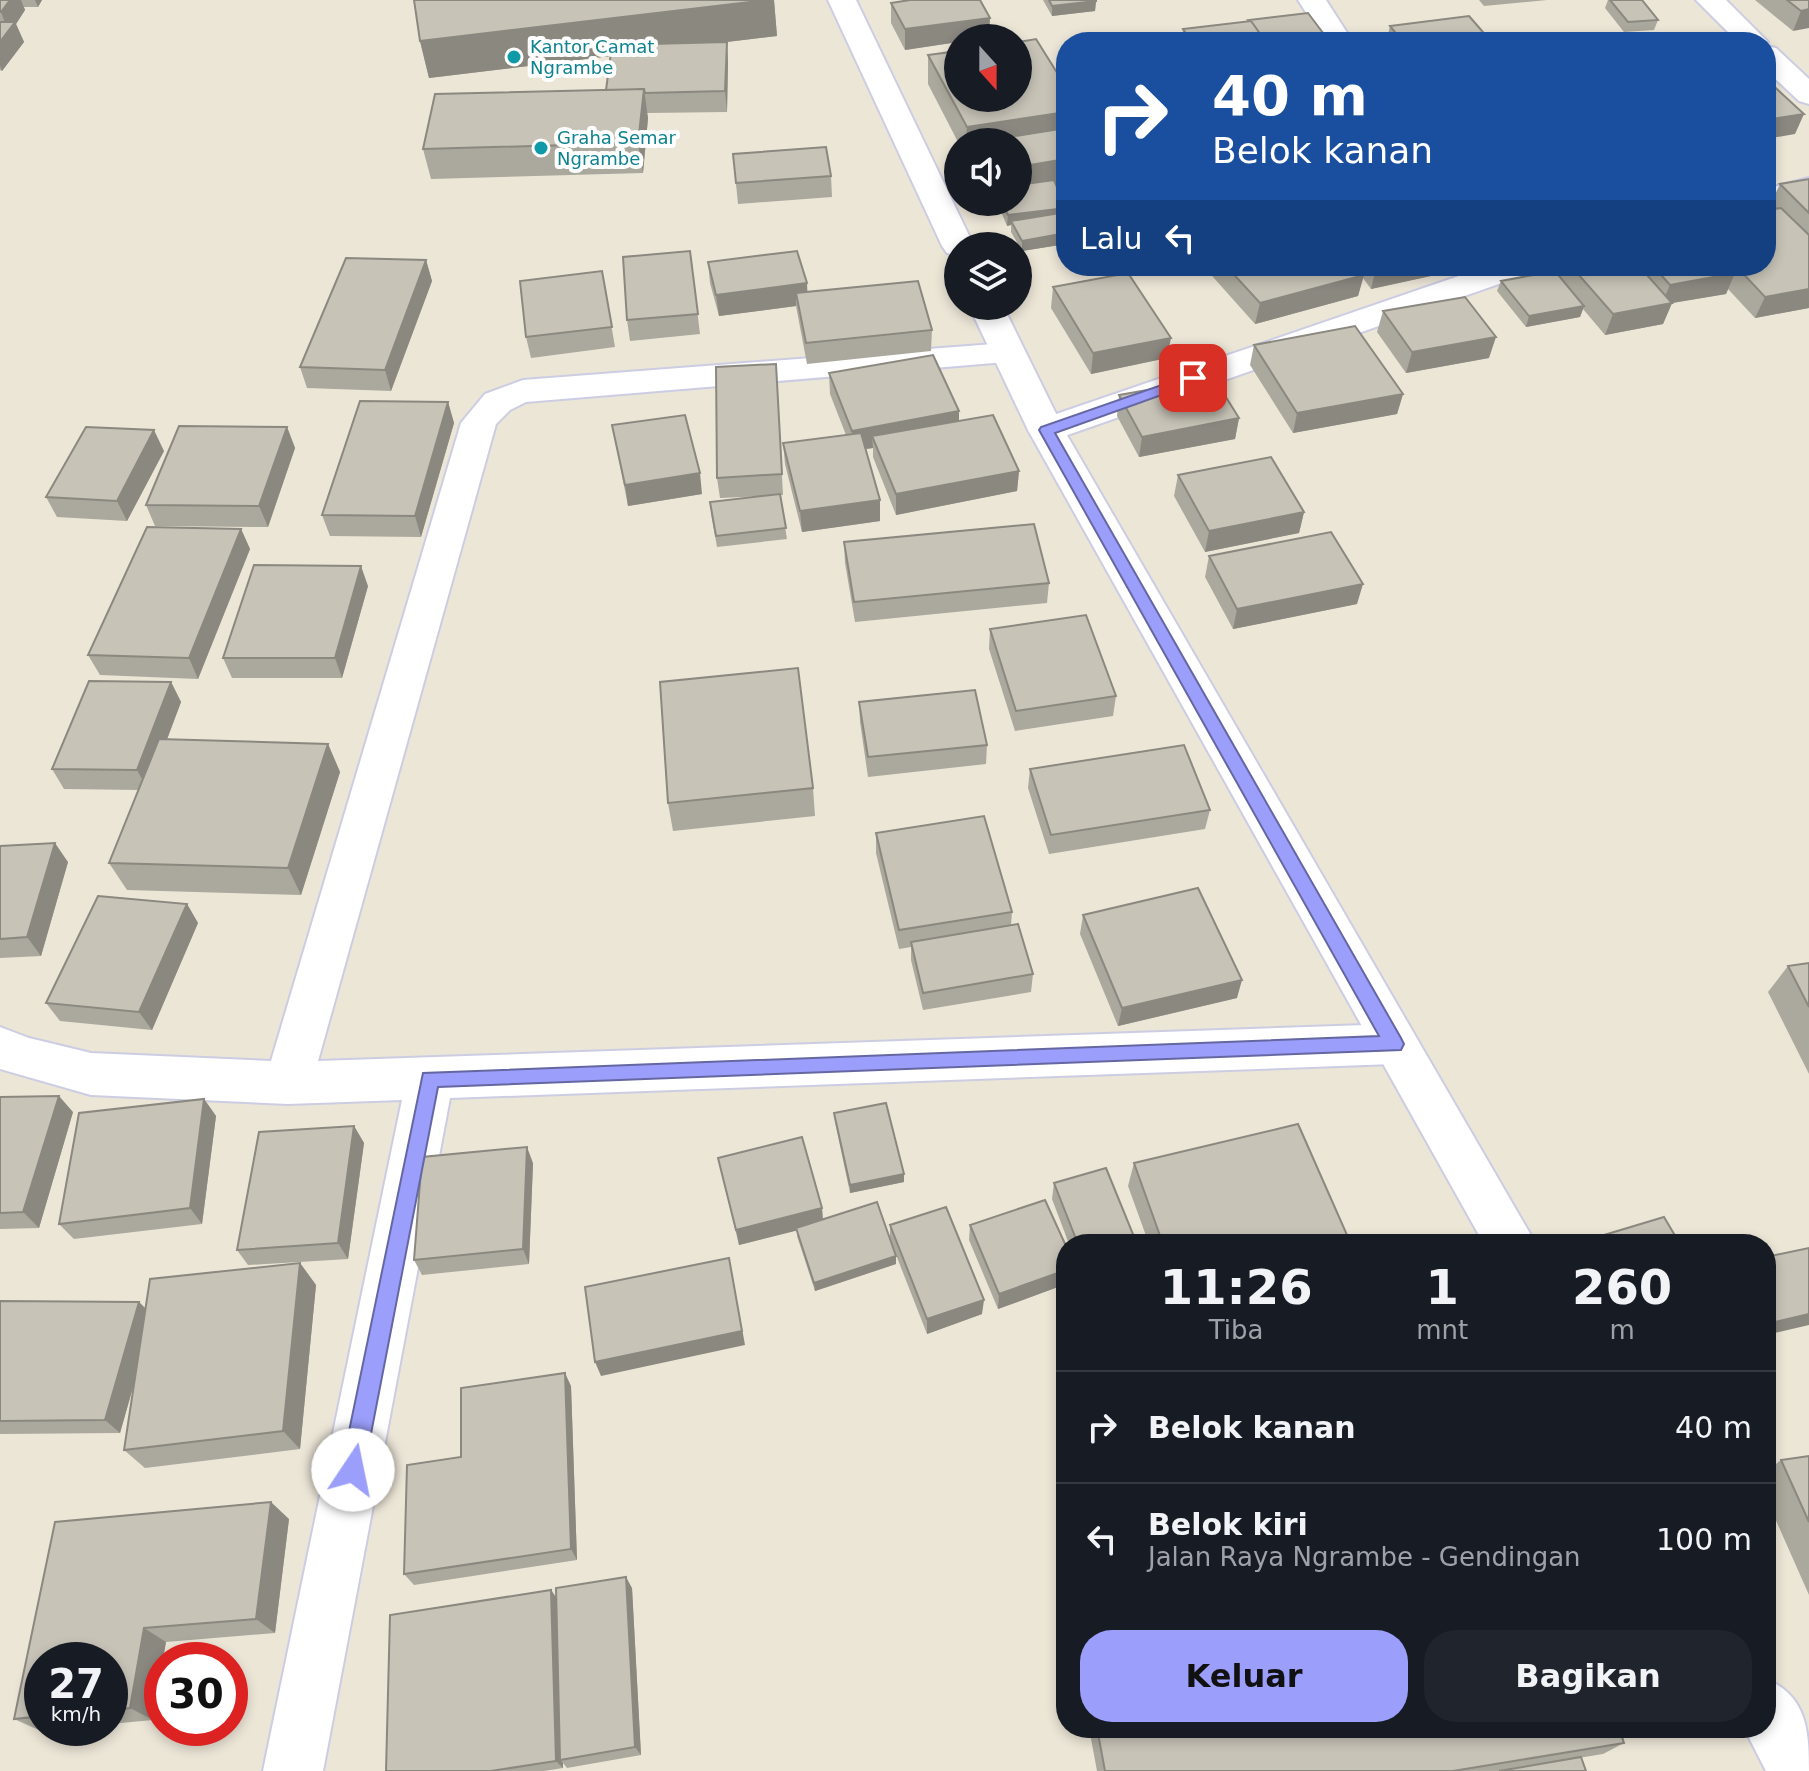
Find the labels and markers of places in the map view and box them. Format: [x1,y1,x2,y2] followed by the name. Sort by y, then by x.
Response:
[530,36,654,78] place label: Kantor Camat Ngrambe
[505,48,523,66] marker: Kantor Camat Ngrambe
[557,127,677,169] place label: Graha Semar Ngrambe
[532,139,550,157] marker: Graha Semar Ngrambe
[1159,344,1227,412] pin

